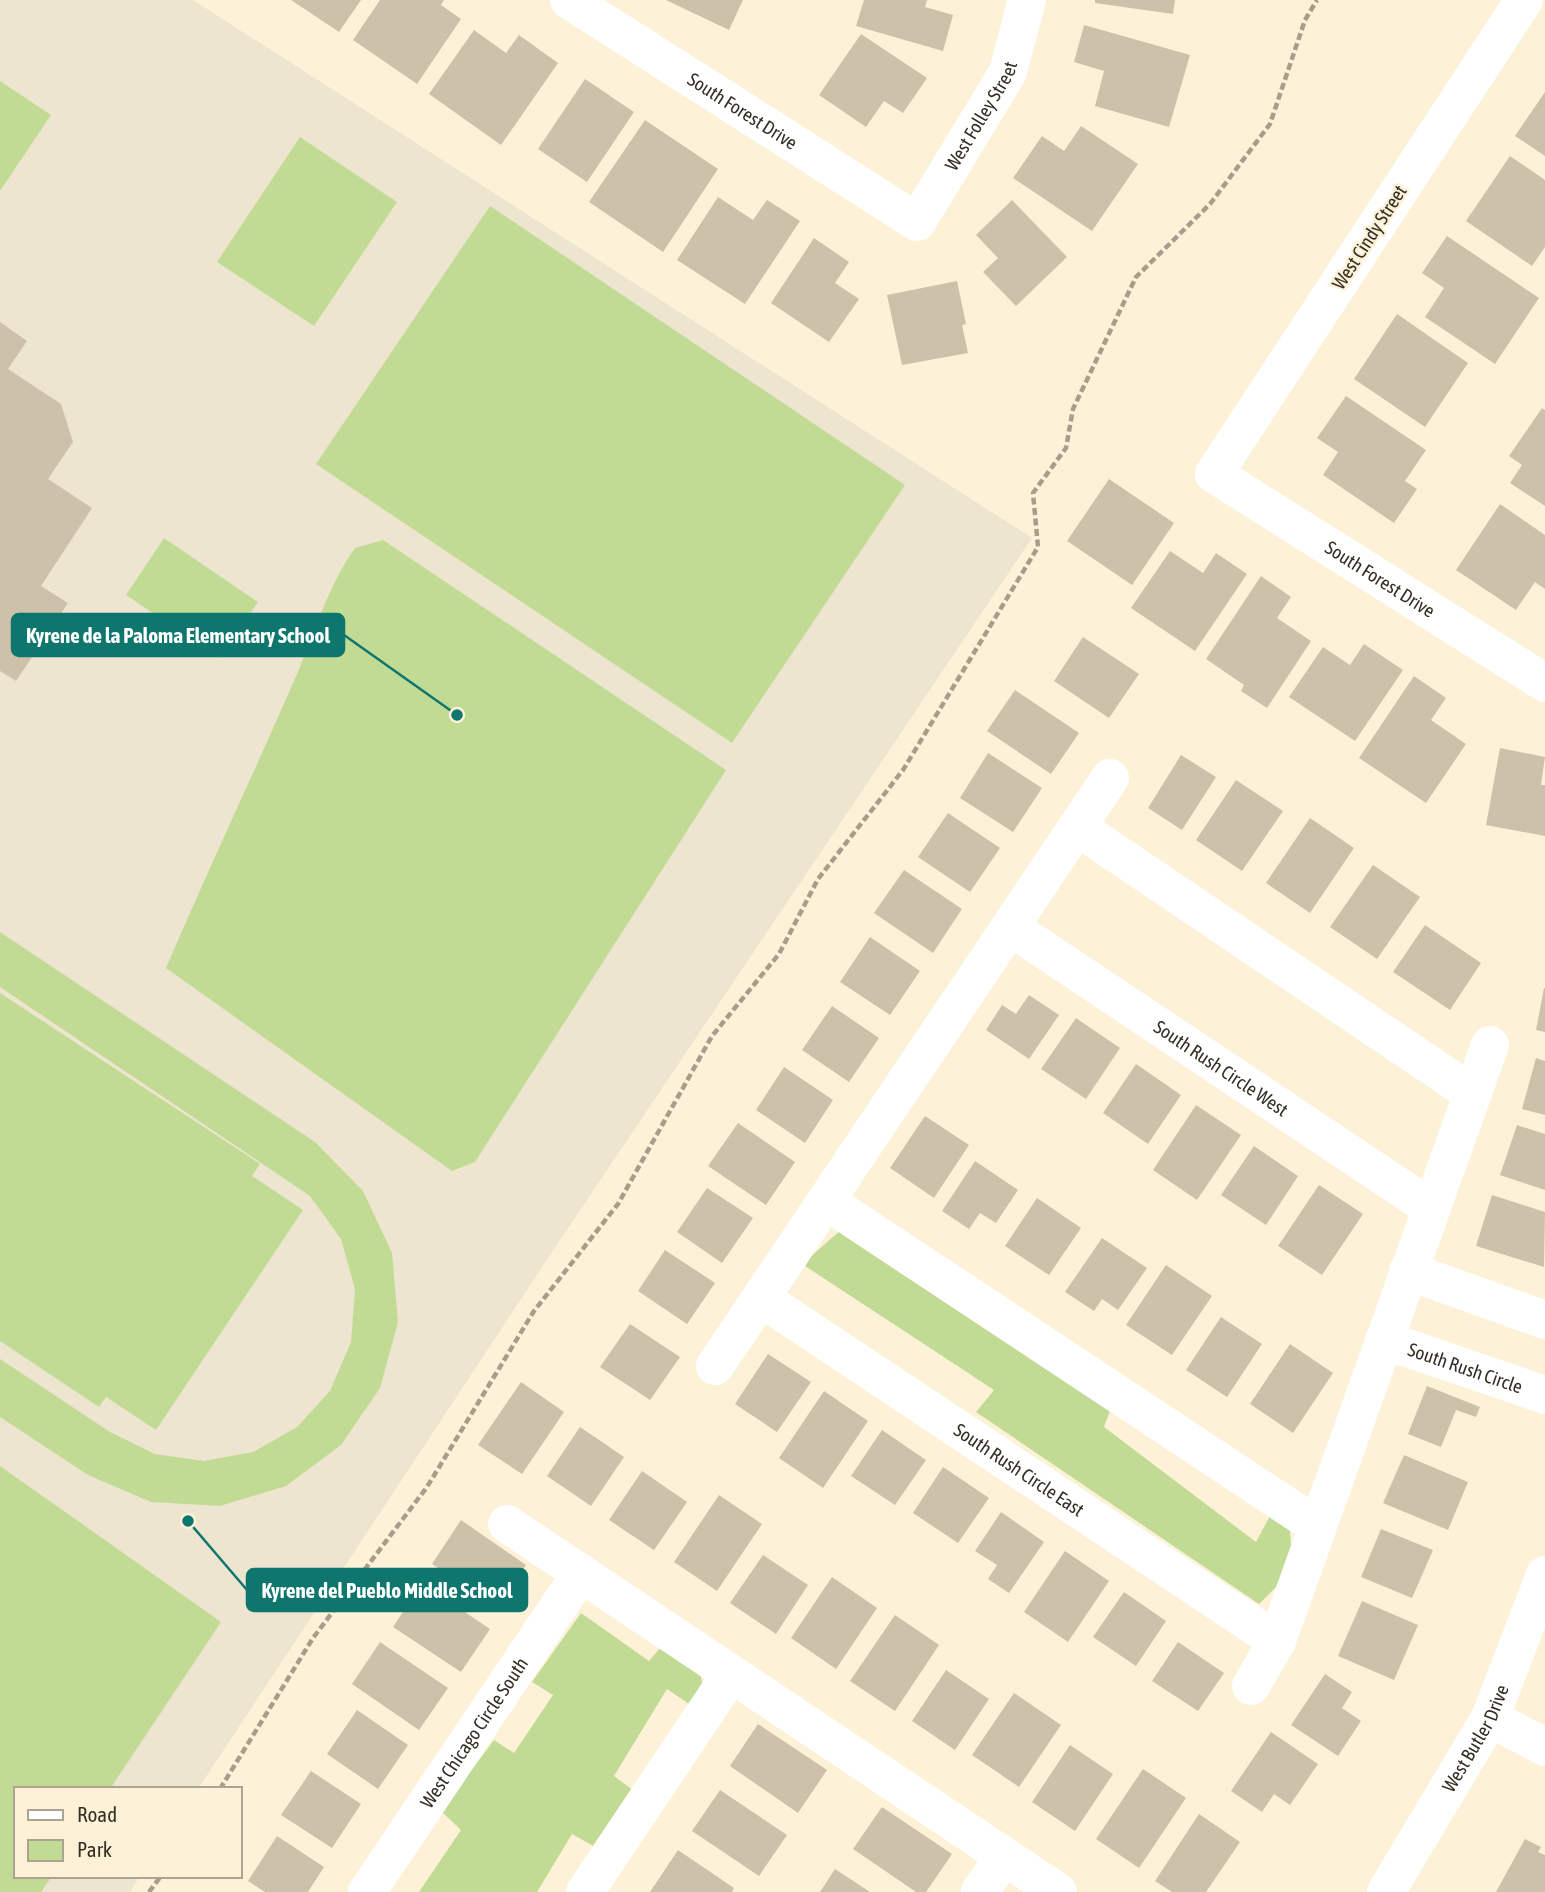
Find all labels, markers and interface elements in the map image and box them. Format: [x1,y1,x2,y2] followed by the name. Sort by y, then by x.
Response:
[940,59,1021,174] street label: West Folley Street
[684,68,802,154] street label: South Forest Drive
[1327,181,1411,293] street label: West Cindy Street
[1321,536,1439,622] street label: South Forest Drive
[12,614,344,656] callout: Kyrene de la Paloma Elementary School
[26,623,330,647] text: Kyrene de la Paloma Elementary School
[1150,1015,1292,1121] street label: South Rush Circle West
[1405,1338,1526,1398] street label: South Rush Circle
[950,1419,1088,1521] street label: South Rush Circle East
[247,1569,527,1611] callout: Kyrene del Pueblo Middle School
[261,1578,513,1602] text: Kyrene del Pueblo Middle School
[416,1653,532,1812] street label: West Chicago Circle South
[1437,1682,1513,1796] street label: West Butler Drive
[14,1787,242,1878] legend
[77,1802,117,1826] text: Road
[77,1837,112,1861] text: Park

